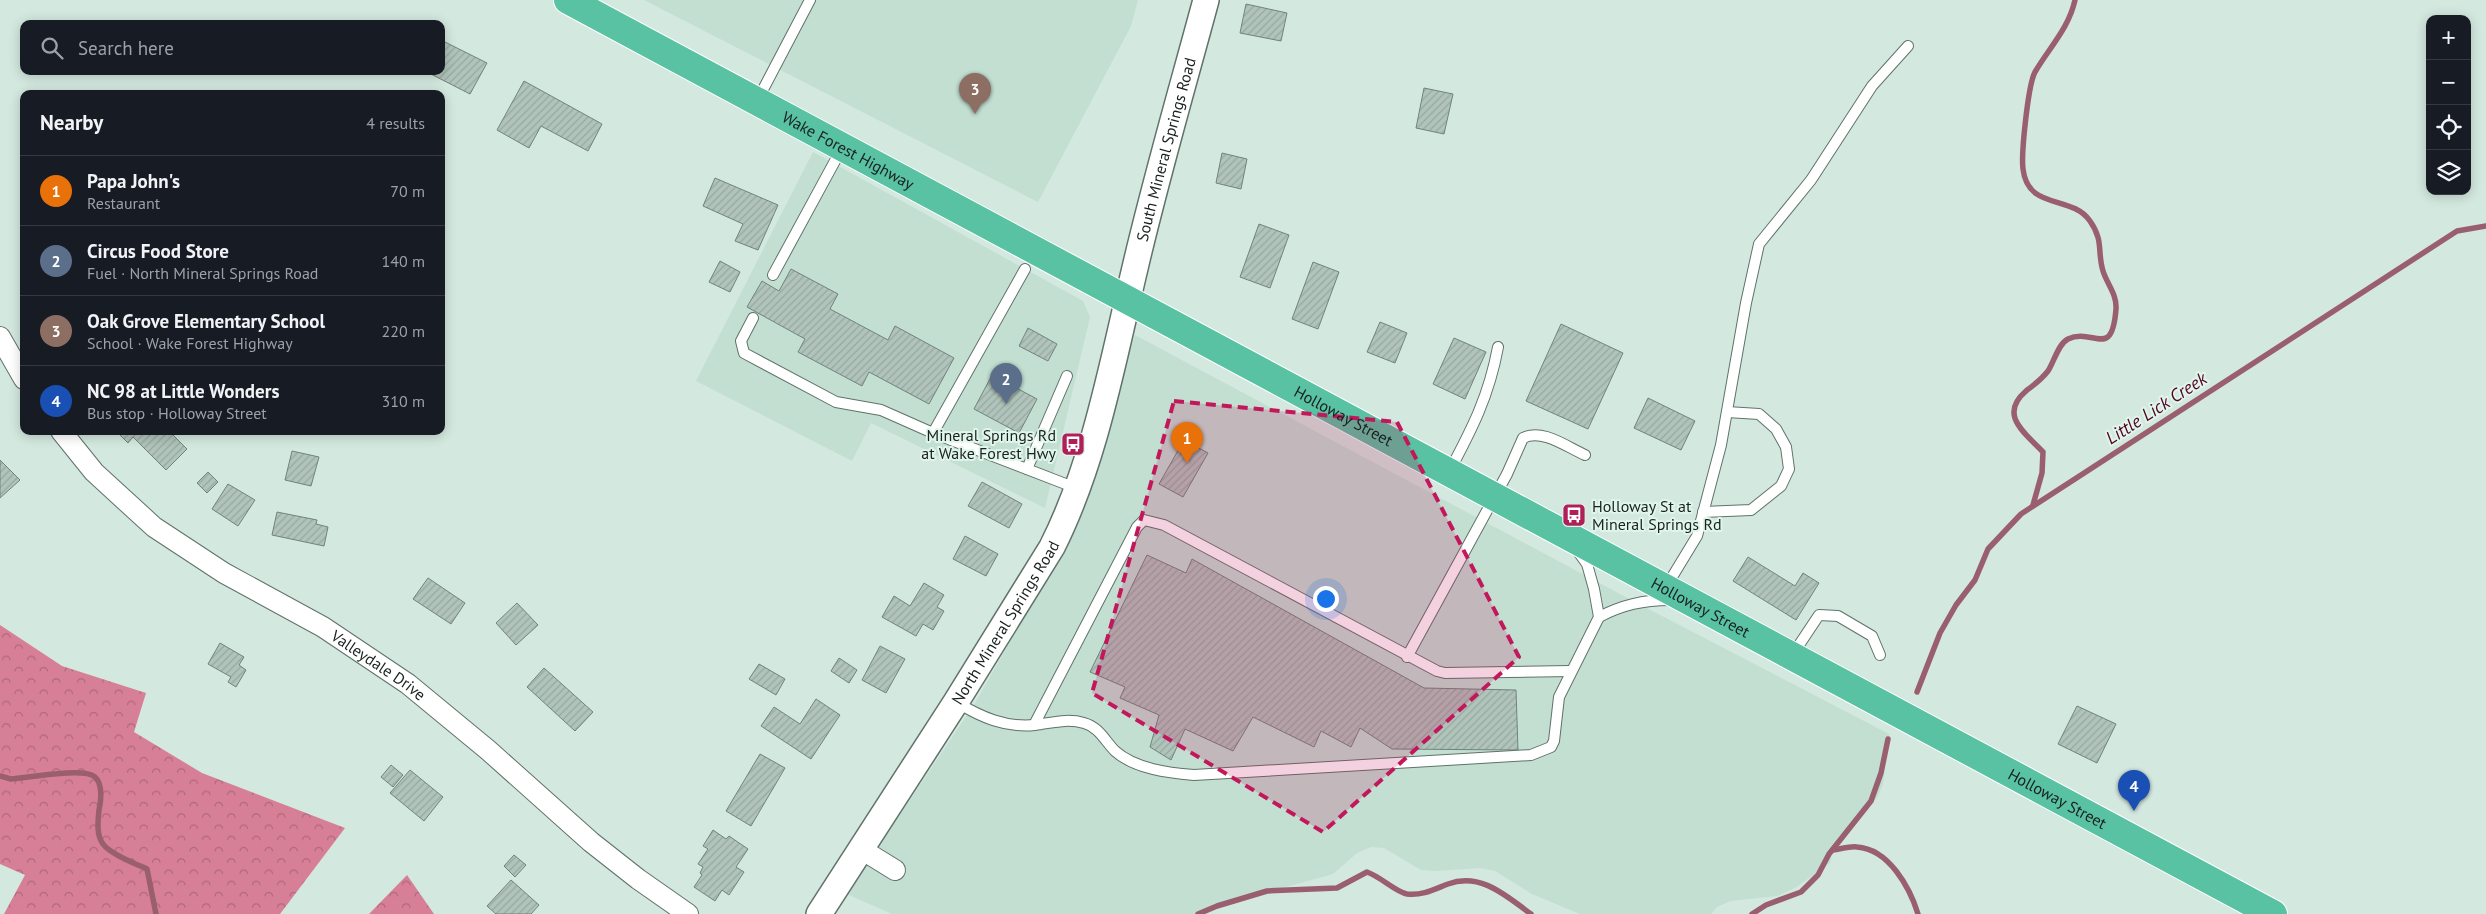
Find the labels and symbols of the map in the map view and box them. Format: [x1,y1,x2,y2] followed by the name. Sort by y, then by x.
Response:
[1132,55,1200,243] street label: South Mineral Springs Road
[959,73,991,114] pin: 3
[779,107,918,194] street label: Wake Forest Highway
[990,363,1022,404] pin: 2
[2101,366,2212,449] water label: Little Lick Creek
[1291,381,1397,451] street label: Holloway Street
[1171,422,1203,463] pin: 1
[921,425,1057,463] place label: Mineral Springs Rd at Wake Forest Hwy
[1060,431,1086,457] bus stop icon: Mineral Springs Rd at Wake Forest Hwy
[1592,496,1722,534] place label: Holloway St at Mineral Springs Rd
[1561,502,1587,528] bus stop icon: Holloway St at Mineral Springs Rd
[947,537,1064,708] street label: North Mineral Springs Road
[1648,573,1754,642] street label: Holloway Street
[1313,586,1339,612] your location
[327,625,430,705] street label: Valleydale Drive
[2005,764,2111,833] street label: Holloway Street
[2118,770,2150,811] pin: 4

